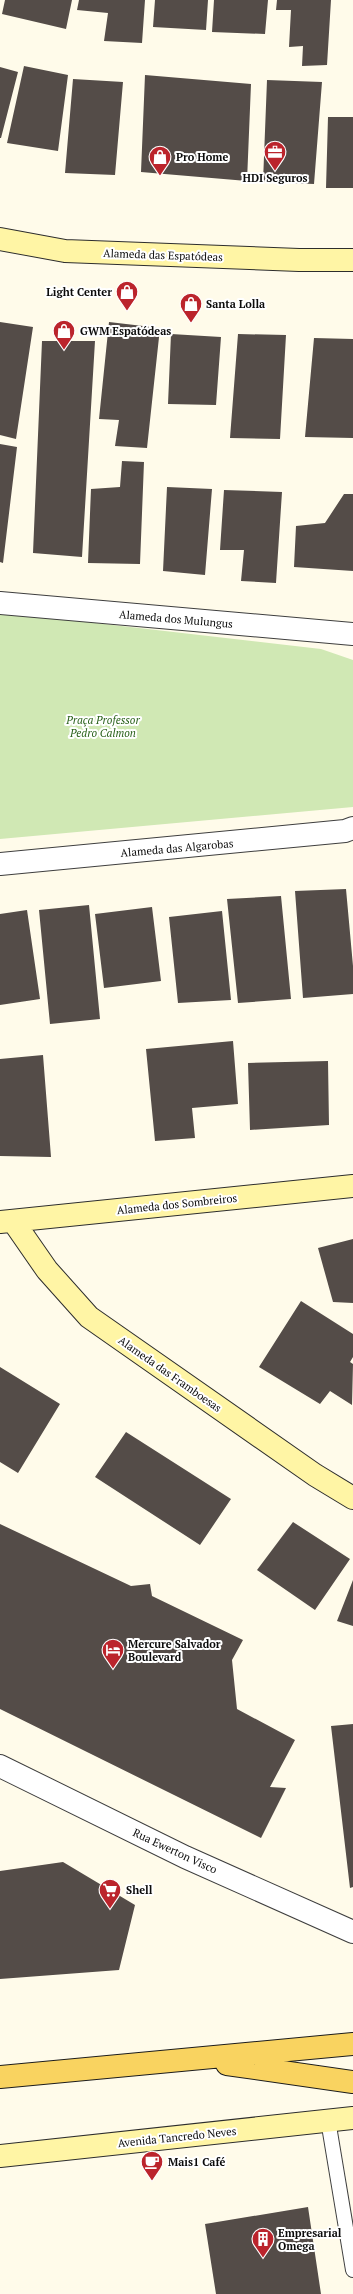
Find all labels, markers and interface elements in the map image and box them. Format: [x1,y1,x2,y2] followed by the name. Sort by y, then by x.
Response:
[262,139,288,172] office icon: HDI Seguros
[147,144,173,177] shop icon: Pro Home
[176,150,228,164] place label: Pro Home
[243,171,307,185] place label: HDI Seguros
[103,246,223,264] street label: Alameda das Espatódeas
[114,279,140,312] shop icon: Light Center
[46,285,112,299] place label: Light Center
[178,291,204,324] shop icon: Santa Lolla
[206,297,265,311] place label: Santa Lolla
[51,318,77,351] shop icon: GWM Espatódeas
[80,324,171,338] place label: GWM Espatódeas
[118,607,234,631] street label: Alameda dos Mulungus
[65,713,140,740] park label: Praça Professor Pedro Calmon
[120,836,234,860] street label: Alameda das Algarobas
[116,1191,238,1217] street label: Alameda dos Sombreiros
[116,1333,224,1415] street label: Alameda das Framboesas
[100,1637,126,1670] hotel icon: Mercure Salvador Boulevard
[128,1637,221,1664] place label: Mercure Salvador Boulevard
[131,1825,219,1877] street label: Rua Ewerton Visco
[97,1877,123,1910] supermarket icon: Shell
[126,1883,153,1897] place label: Shell
[117,2124,237,2150] street label: Avenida Tancredo Neves
[139,2149,165,2182] cafe icon: Mais1 Café
[168,2155,225,2169] place label: Mais1 Café
[250,2226,276,2259] building icon: Empresarial Omega
[278,2226,342,2253] place label: Empresarial Omega

